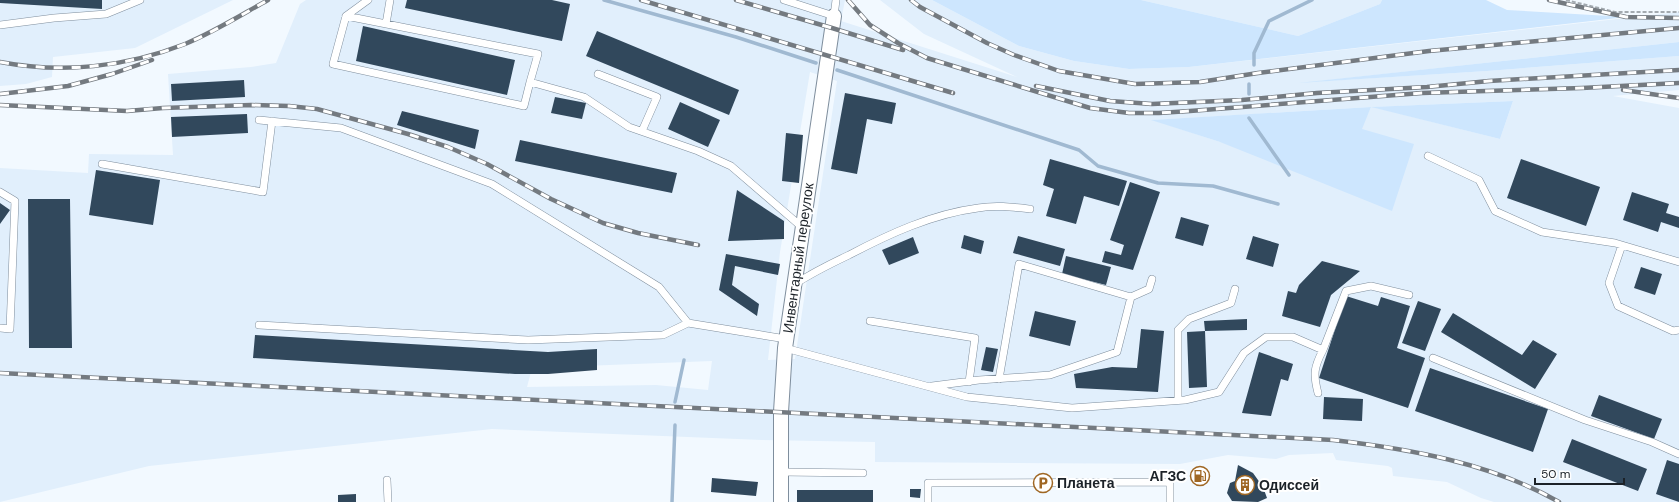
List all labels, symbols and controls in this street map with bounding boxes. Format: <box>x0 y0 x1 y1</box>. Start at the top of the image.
street label: Инвентарный переулок <box>779 181 818 334</box>
scale bar <box>1535 460 1624 486</box>
fuel station icon: АГЗС <box>1189 465 1211 487</box>
text: 50 m <box>1541 466 1570 482</box>
place label: АГЗС <box>1149 467 1186 485</box>
parking icon: Планета <box>1032 472 1054 494</box>
place label: Планета <box>1057 474 1115 492</box>
building icon: Одиссей <box>1234 474 1256 496</box>
place label: Одиссей <box>1259 476 1319 494</box>

